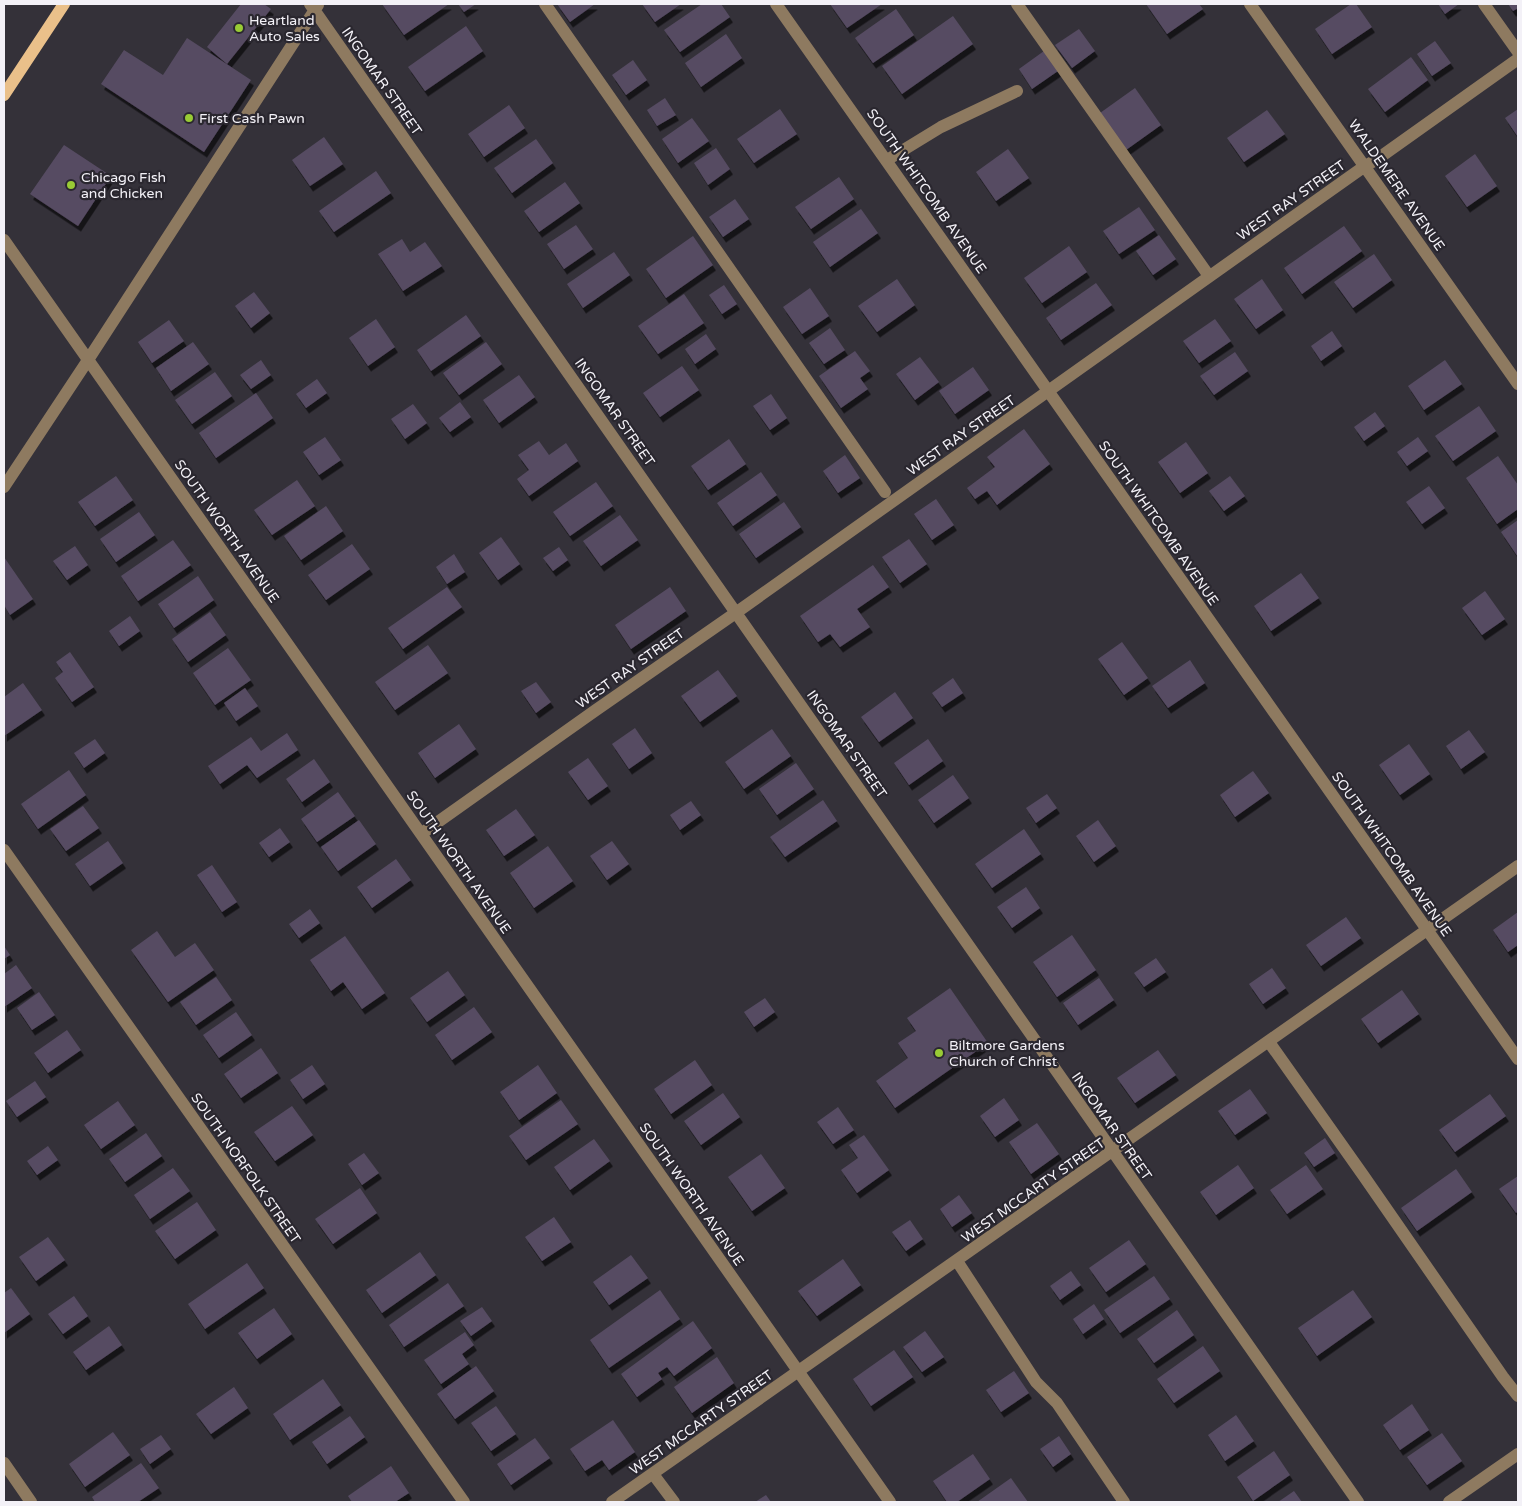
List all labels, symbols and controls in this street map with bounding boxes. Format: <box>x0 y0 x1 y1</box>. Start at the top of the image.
place label: Heartland Auto Sales <box>249 12 320 45</box>
marker: Heartland Auto Sales <box>233 22 245 34</box>
street label: INGOMAR STREET <box>338 24 425 139</box>
street label: SOUTH WHITCOMB AVENUE <box>863 106 990 277</box>
place label: First Cash Pawn <box>199 110 305 127</box>
marker: First Cash Pawn <box>183 112 195 124</box>
street label: WALDEMERE AVENUE <box>1345 116 1448 254</box>
street label: WEST RAY STREET <box>1234 156 1349 244</box>
place label: Chicago Fish and Chicken <box>81 169 166 202</box>
marker: Chicago Fish and Chicken <box>65 179 77 191</box>
street label: INGOMAR STREET <box>571 355 658 470</box>
street label: WEST RAY STREET <box>904 391 1019 479</box>
street label: SOUTH WHITCOMB AVENUE <box>1095 438 1222 609</box>
street label: SOUTH WORTH AVENUE <box>171 456 283 606</box>
street label: WEST RAY STREET <box>573 624 688 712</box>
street label: INGOMAR STREET <box>803 687 890 802</box>
street label: SOUTH WHITCOMB AVENUE <box>1328 769 1455 940</box>
street label: SOUTH WORTH AVENUE <box>403 787 515 937</box>
place label: Biltmore Gardens Church of Christ <box>949 1037 1065 1070</box>
marker: Biltmore Gardens Church of Christ <box>933 1047 945 1059</box>
street label: INGOMAR STREET <box>1068 1069 1155 1184</box>
street label: SOUTH NORFOLK STREET <box>187 1090 304 1247</box>
street label: SOUTH WORTH AVENUE <box>636 1119 748 1269</box>
street label: WEST MCCARTY STREET <box>958 1134 1109 1246</box>
street label: WEST MCCARTY STREET <box>626 1366 777 1478</box>

